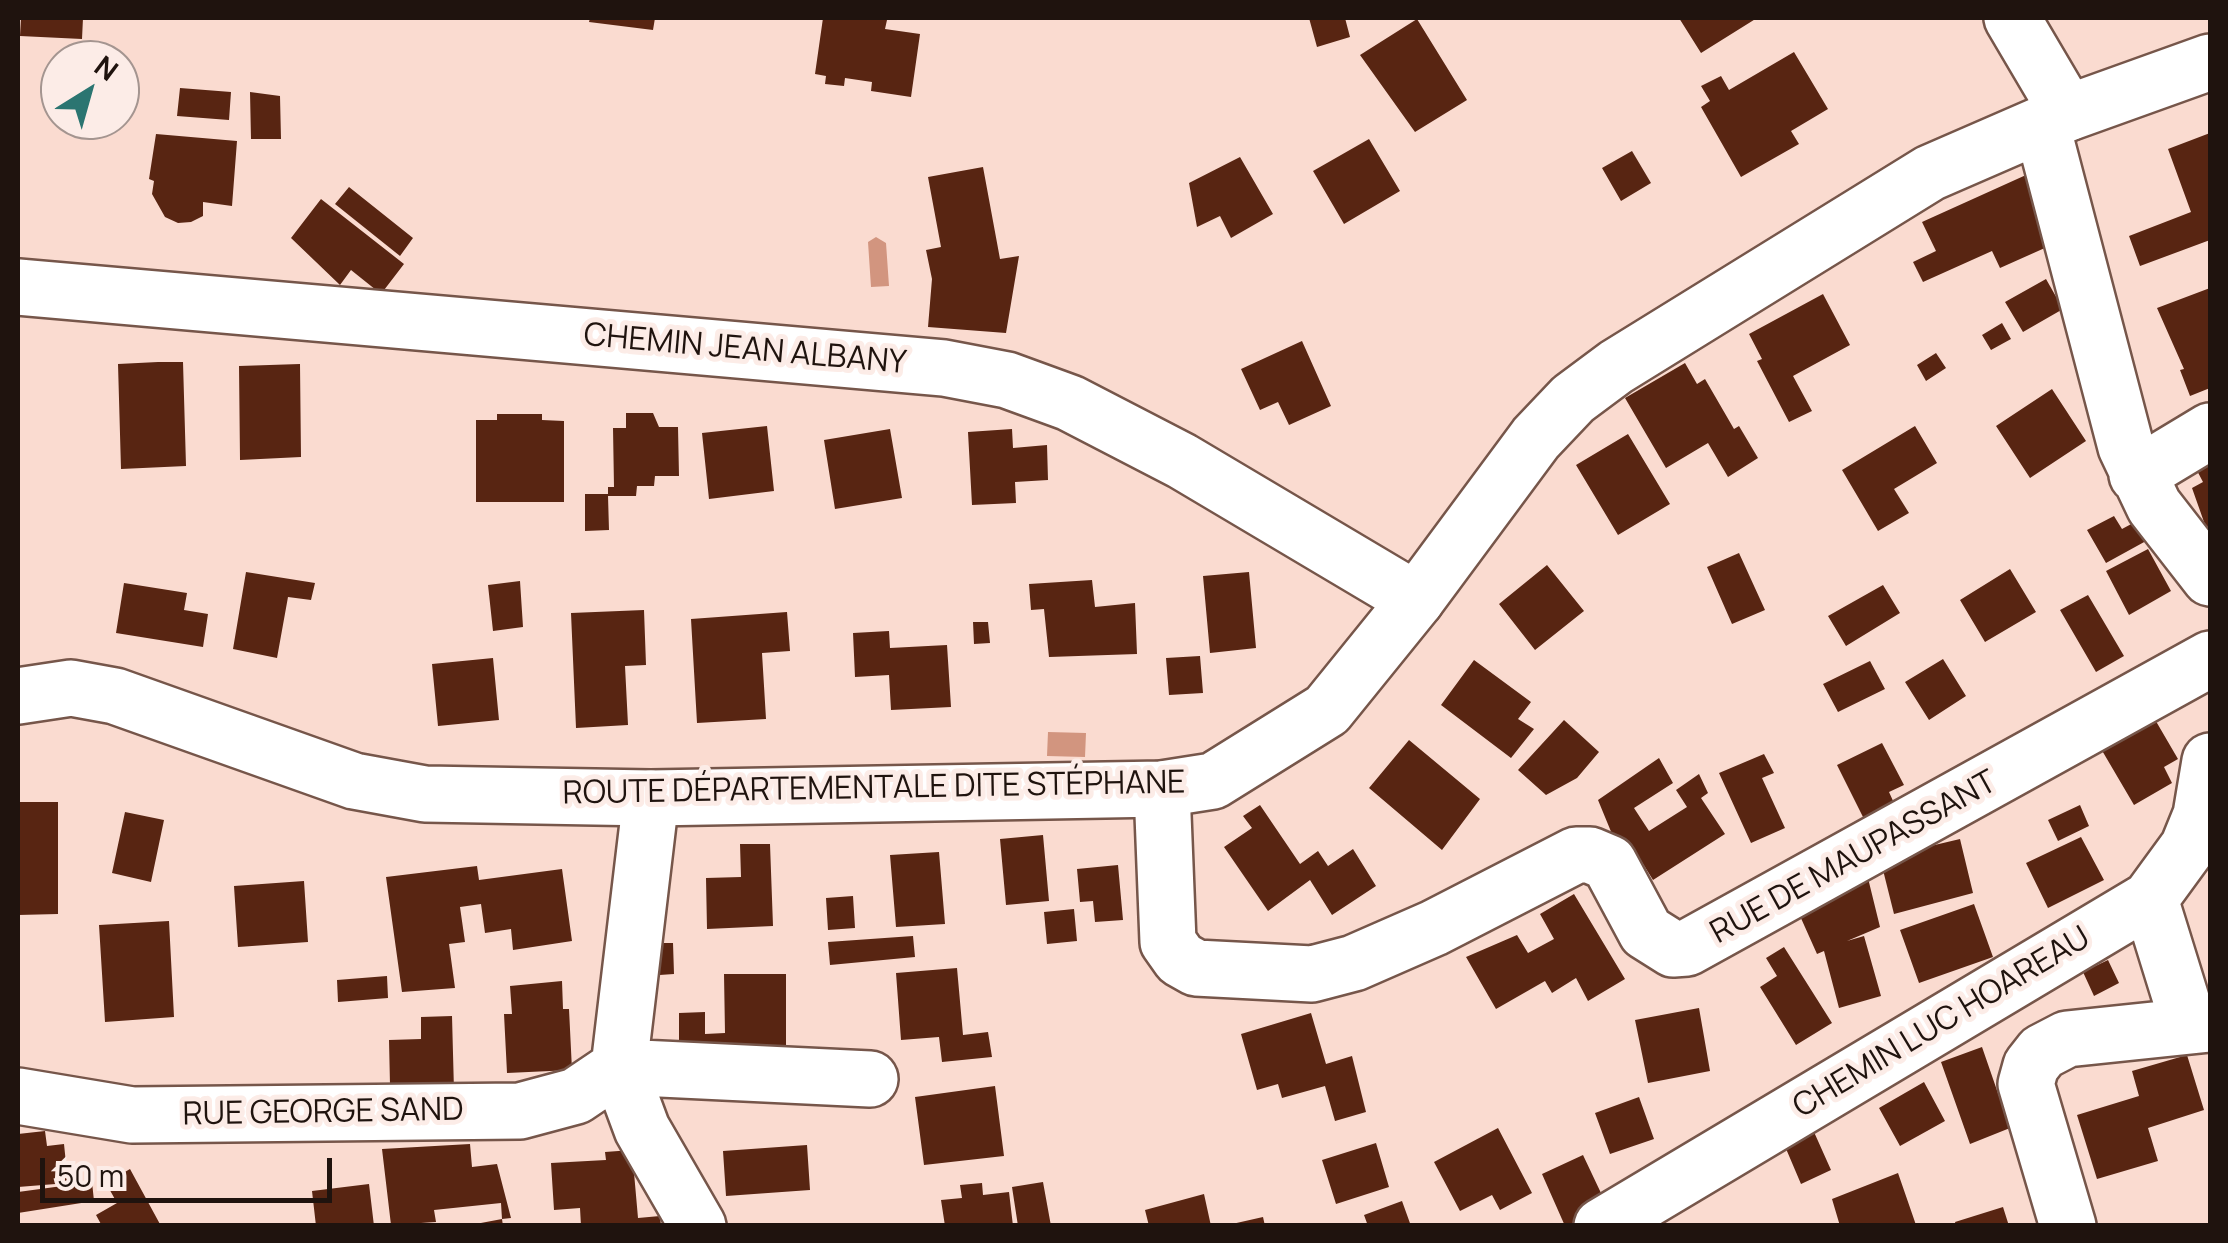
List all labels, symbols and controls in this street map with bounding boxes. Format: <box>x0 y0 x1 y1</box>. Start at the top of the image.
north arrow <box>40 40 140 140</box>
text: N <box>87 46 126 89</box>
street label: CHEMIN JEAN ALBANY <box>582 317 908 383</box>
street label: RUE DE MAUPASSANT <box>1704 763 2004 953</box>
street label: ROUTE DÉPARTEMENTALE DITE STÉPHANE <box>562 764 1186 814</box>
street label: CHEMIN LUC HOAREAU <box>1787 919 2097 1127</box>
street label: RUE GEORGE SAND <box>182 1091 464 1135</box>
scale bar <box>45 1138 338 1200</box>
text: 50 m <box>57 1155 124 1196</box>

